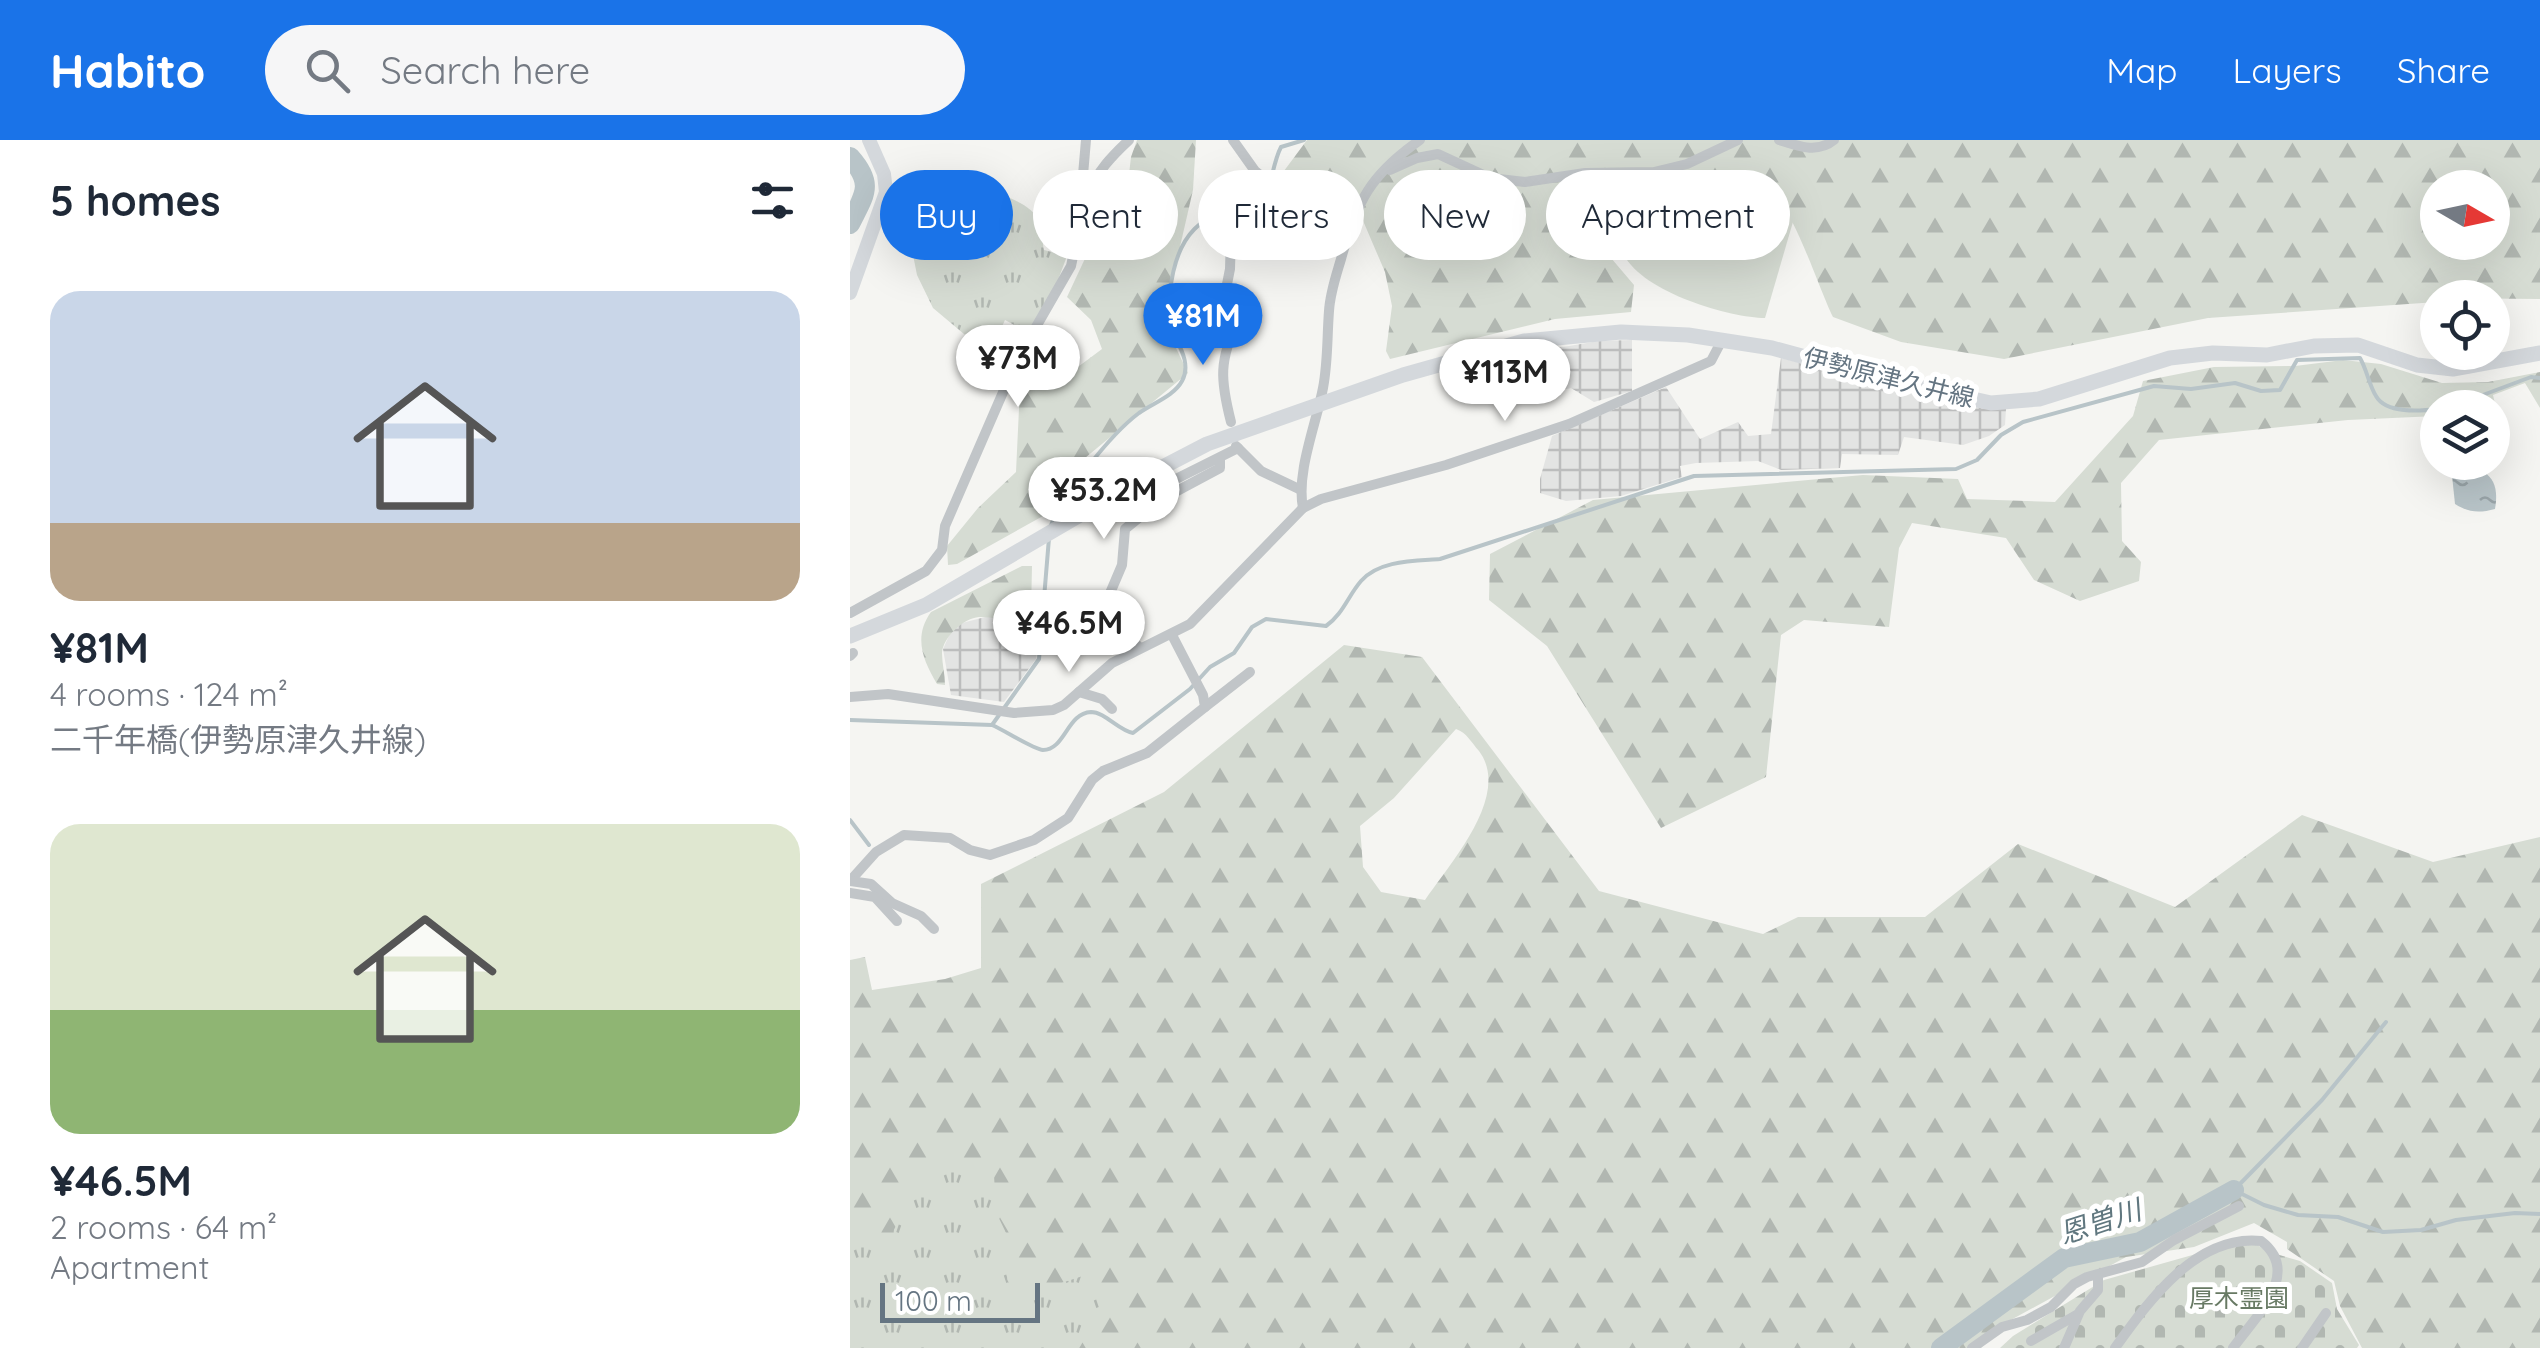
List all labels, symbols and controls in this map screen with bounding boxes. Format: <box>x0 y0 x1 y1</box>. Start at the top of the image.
search box <box>265 25 965 115</box>
text: Habito <box>50 40 205 100</box>
icon: search <box>300 43 355 98</box>
text: Search here <box>380 46 590 94</box>
text: Map <box>2106 48 2178 92</box>
text: Layers <box>2233 48 2342 92</box>
text: Share <box>2397 48 2490 92</box>
chip: Buy <box>880 170 1013 260</box>
chip: Rent <box>1033 170 1178 260</box>
chip: Filters <box>1198 170 1364 260</box>
chip: New <box>1384 170 1526 260</box>
chip: Apartment <box>1546 170 1790 260</box>
north arrow <box>2420 170 2510 260</box>
map controls <box>2420 170 2510 480</box>
icon: filters <box>745 173 800 228</box>
text: 5 homes <box>50 174 221 227</box>
button: locate <box>2420 280 2510 370</box>
pin: ¥81M <box>1144 283 1262 368</box>
text: ¥81M <box>1165 295 1241 335</box>
pin: ¥73M <box>959 325 1077 410</box>
text: ¥73M <box>978 337 1058 377</box>
pin: ¥113M <box>1435 339 1575 424</box>
street label: 伊勢原津久井線 <box>1800 341 1978 413</box>
text: ¥113M <box>1461 351 1549 391</box>
icon: home <box>335 356 515 536</box>
button: layers <box>2420 390 2510 480</box>
pin: ¥53.2M <box>1023 457 1185 542</box>
text: ¥53.2M <box>1050 469 1158 509</box>
pin: ¥46.5M <box>988 590 1150 675</box>
text: ¥46.5M <box>1015 602 1123 642</box>
text: ¥81M <box>50 621 149 674</box>
text: 4 rooms · 124 m² <box>50 674 288 714</box>
text: 二千年橋(伊勢原津久井線) <box>50 719 426 759</box>
icon: home <box>335 889 515 1069</box>
text: ¥46.5M <box>50 1154 192 1207</box>
water label: 恩曽川 <box>2055 1190 2148 1251</box>
text: 2 rooms · 64 m² <box>50 1207 277 1247</box>
text: Apartment <box>50 1247 209 1287</box>
scale bar <box>880 1278 1040 1322</box>
park label: 厚木霊園 <box>2189 1282 2289 1313</box>
text: 100 m <box>895 1283 972 1318</box>

